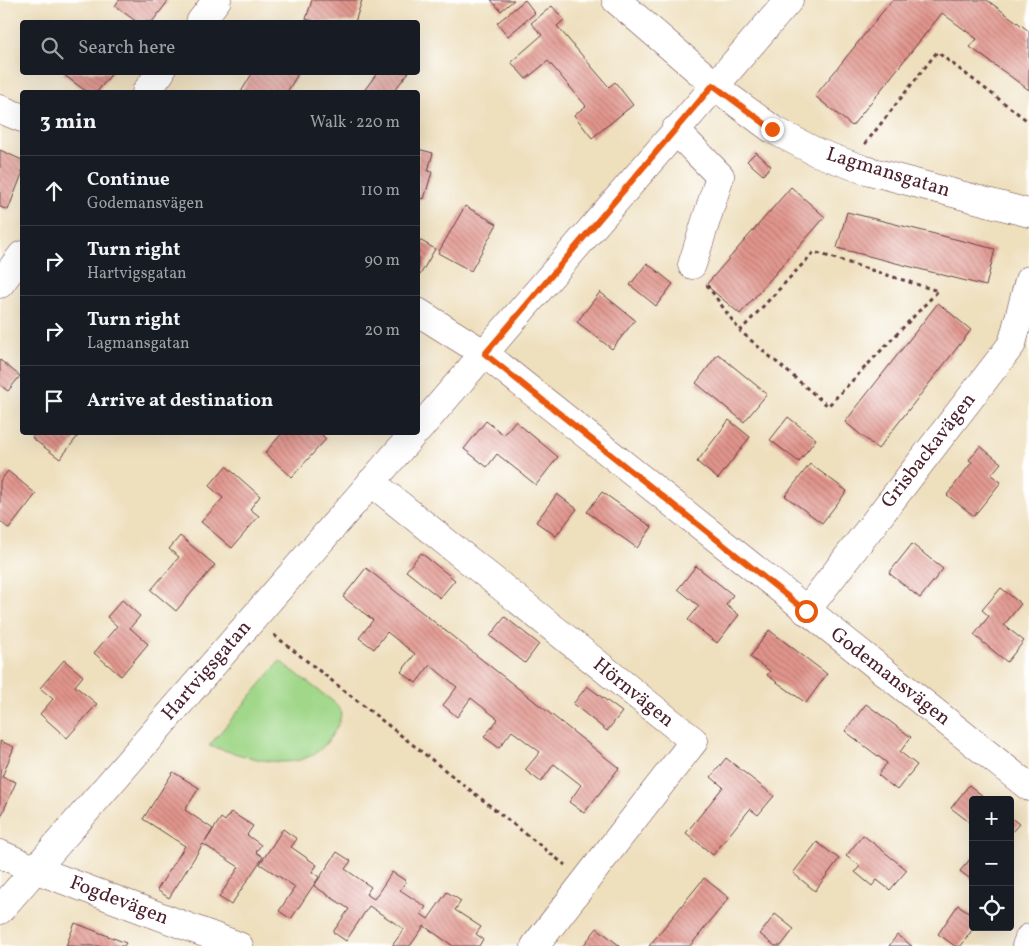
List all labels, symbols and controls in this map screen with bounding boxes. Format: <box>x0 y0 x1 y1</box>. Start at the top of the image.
search box <box>20 20 420 75</box>
icon: search <box>38 34 66 62</box>
text: Search here <box>78 35 175 61</box>
text: 3 min <box>40 108 96 137</box>
text: Walk · 220 m <box>310 112 400 134</box>
route end <box>761 118 784 141</box>
street label: Lagmansgatan <box>823 141 954 205</box>
text: Continue <box>87 167 170 193</box>
icon: ahead <box>40 177 68 205</box>
text: 110 m <box>361 180 400 202</box>
text: Godemansvägen <box>87 193 204 215</box>
text: Turn right <box>87 237 180 263</box>
icon: right <box>40 247 68 275</box>
text: 90 m <box>364 250 400 272</box>
text: Hartvigsgatan <box>87 263 187 285</box>
text: Turn right <box>87 307 180 333</box>
icon: right <box>40 317 68 345</box>
text: 20 m <box>365 320 400 342</box>
text: Lagmansgatan <box>87 333 190 355</box>
icon: arrive <box>40 387 68 415</box>
street label: Grisbackavägen <box>875 387 983 515</box>
text: Arrive at destination <box>87 388 273 414</box>
route start <box>795 600 818 623</box>
street label: Hartvigsgatan <box>156 615 258 727</box>
street label: Godemansvägen <box>824 621 956 733</box>
street label: Hörnvägen <box>586 651 680 735</box>
map controls <box>969 796 1014 931</box>
button: + <box>969 796 1014 841</box>
button: − <box>969 841 1014 886</box>
street label: Fogdevägen <box>66 869 173 933</box>
button: locate <box>969 886 1014 931</box>

